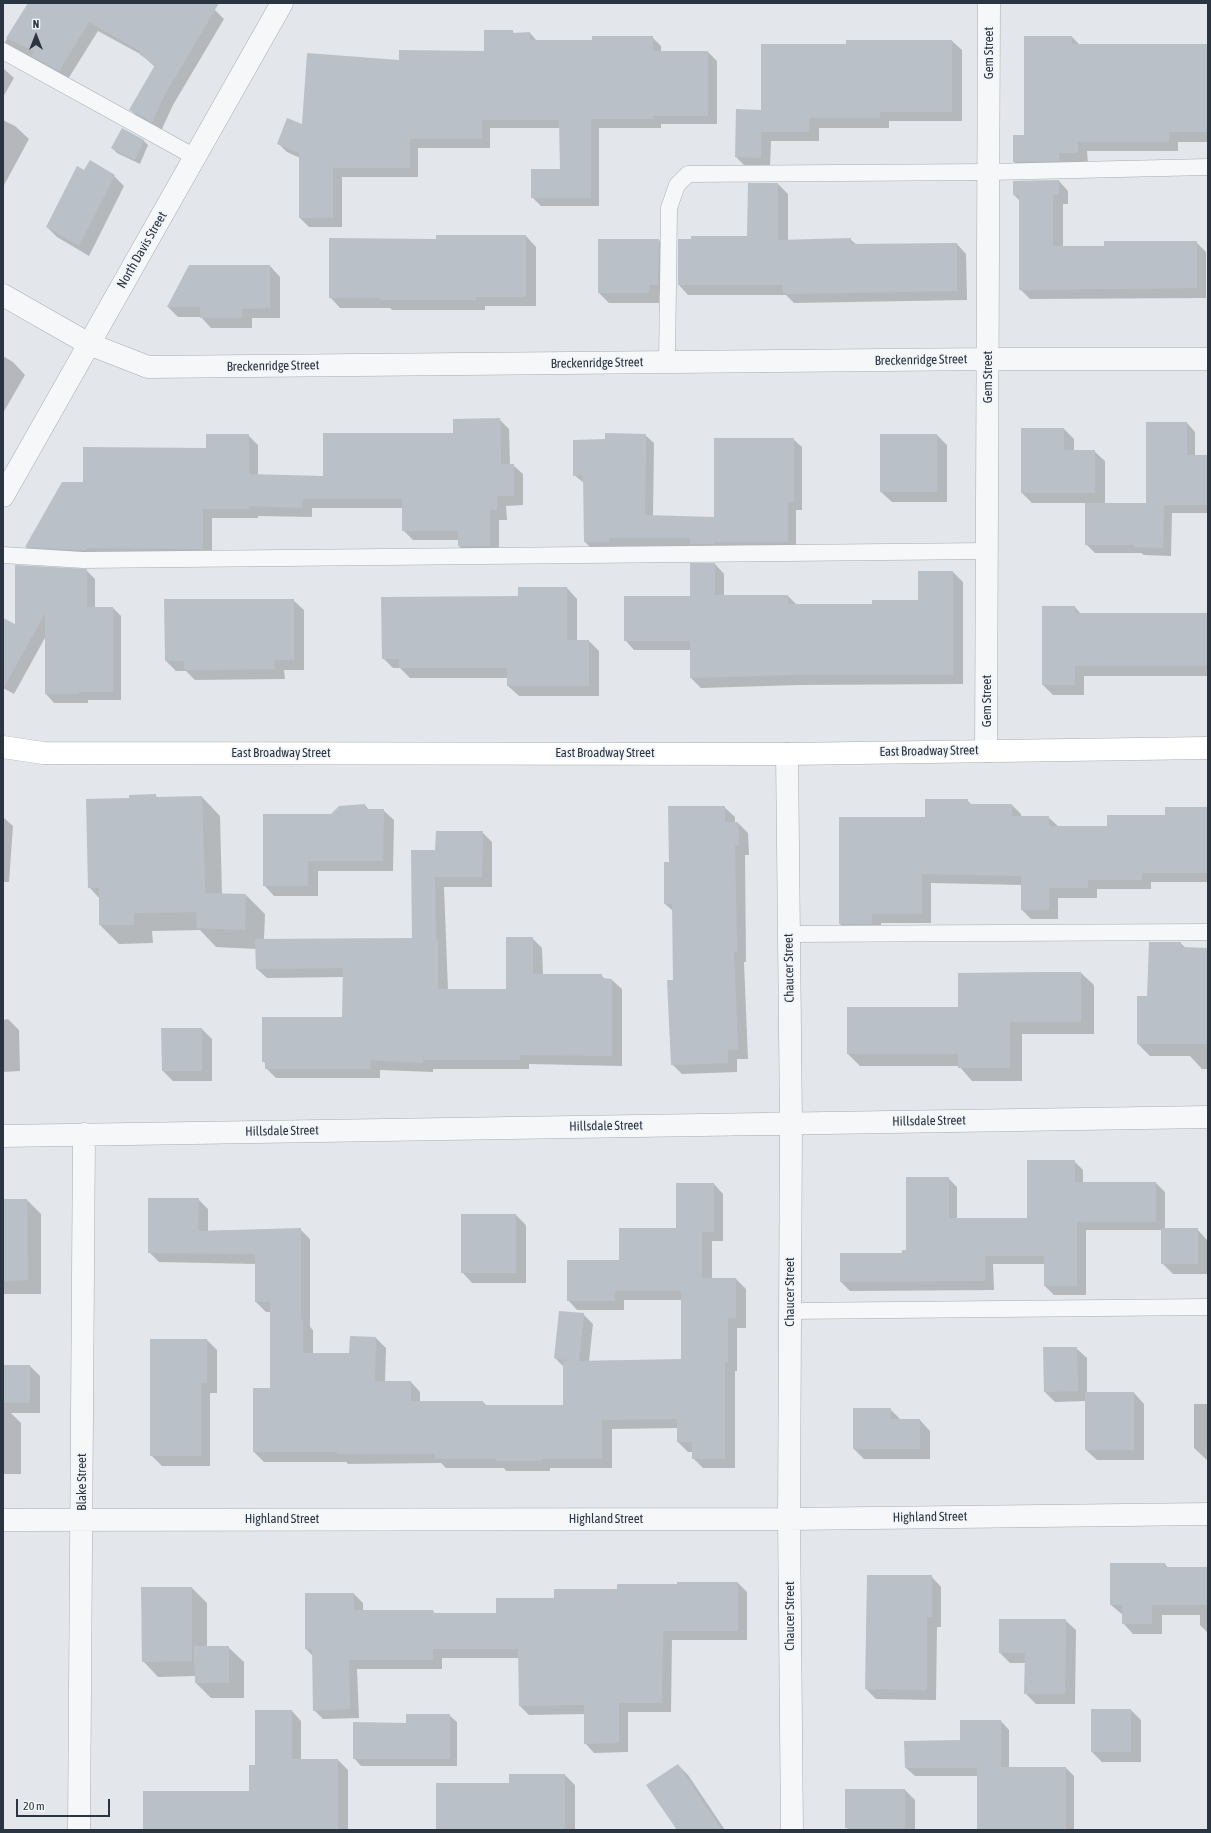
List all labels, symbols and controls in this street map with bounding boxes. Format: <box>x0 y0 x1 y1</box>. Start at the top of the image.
north arrow <box>16 16 56 56</box>
text: N <box>33 18 39 30</box>
street label: Gem Street <box>981 27 997 79</box>
street label: North Davis Street <box>114 209 170 291</box>
street label: Breckenridge Street <box>874 351 968 369</box>
street label: Gem Street <box>980 351 996 403</box>
street label: Breckenridge Street <box>550 354 644 372</box>
street label: Breckenridge Street <box>226 357 320 375</box>
street label: Gem Street <box>979 675 995 727</box>
street label: East Broadway Street <box>879 742 979 760</box>
street label: East Broadway Street <box>231 745 331 761</box>
street label: East Broadway Street <box>555 745 655 761</box>
street label: Chaucer Street <box>781 933 797 1003</box>
street label: Hillsdale Street <box>892 1113 966 1129</box>
street label: Hillsdale Street <box>569 1118 643 1134</box>
street label: Hillsdale Street <box>245 1123 319 1139</box>
street label: Chaucer Street <box>782 1257 798 1327</box>
street label: Blake Street <box>74 1453 90 1511</box>
street label: Highland Street <box>893 1509 967 1525</box>
street label: Highland Street <box>245 1511 319 1527</box>
street label: Highland Street <box>569 1511 643 1527</box>
street label: Chaucer Street <box>782 1581 798 1651</box>
scale bar <box>18 1791 112 1817</box>
text: 20 m <box>23 1799 45 1813</box>

